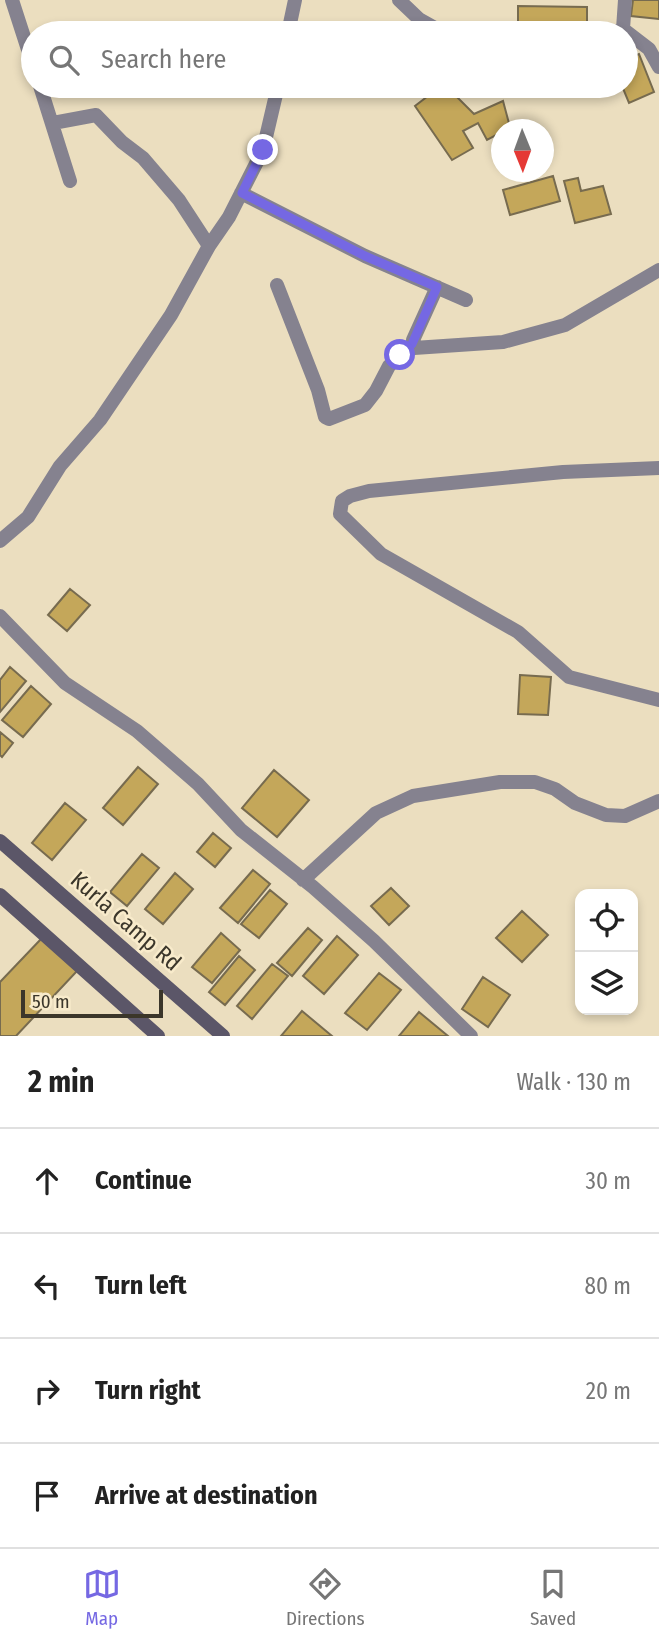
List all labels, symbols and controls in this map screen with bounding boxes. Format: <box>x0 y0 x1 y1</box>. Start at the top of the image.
search box <box>21 21 638 98</box>
icon: search <box>45 41 83 79</box>
text: Search here <box>101 44 226 75</box>
north arrow <box>491 119 554 182</box>
route end <box>247 134 278 165</box>
route start <box>384 339 415 370</box>
street label: Kurla Camp Rd <box>65 865 187 977</box>
map controls <box>575 889 638 1015</box>
button: locate <box>575 889 638 952</box>
button: layers <box>575 952 638 1015</box>
scale bar <box>21 987 163 1019</box>
text: 50 m <box>32 990 70 1013</box>
text: 2 min <box>28 1064 95 1100</box>
text: Walk · 130 m <box>517 1068 631 1096</box>
icon: ahead <box>28 1162 66 1200</box>
text: Continue <box>95 1165 192 1196</box>
text: 30 m <box>586 1167 631 1195</box>
icon: left <box>28 1267 66 1305</box>
text: Turn left <box>95 1270 187 1301</box>
text: 80 m <box>584 1272 631 1300</box>
icon: right <box>28 1372 66 1410</box>
text: Turn right <box>95 1375 201 1406</box>
text: 20 m <box>586 1377 631 1405</box>
icon: arrive <box>28 1477 66 1515</box>
text: Arrive at destination <box>95 1480 318 1511</box>
tab: Map <box>83 1565 121 1630</box>
tab: Directions <box>286 1565 365 1630</box>
tab: Saved <box>530 1565 576 1630</box>

